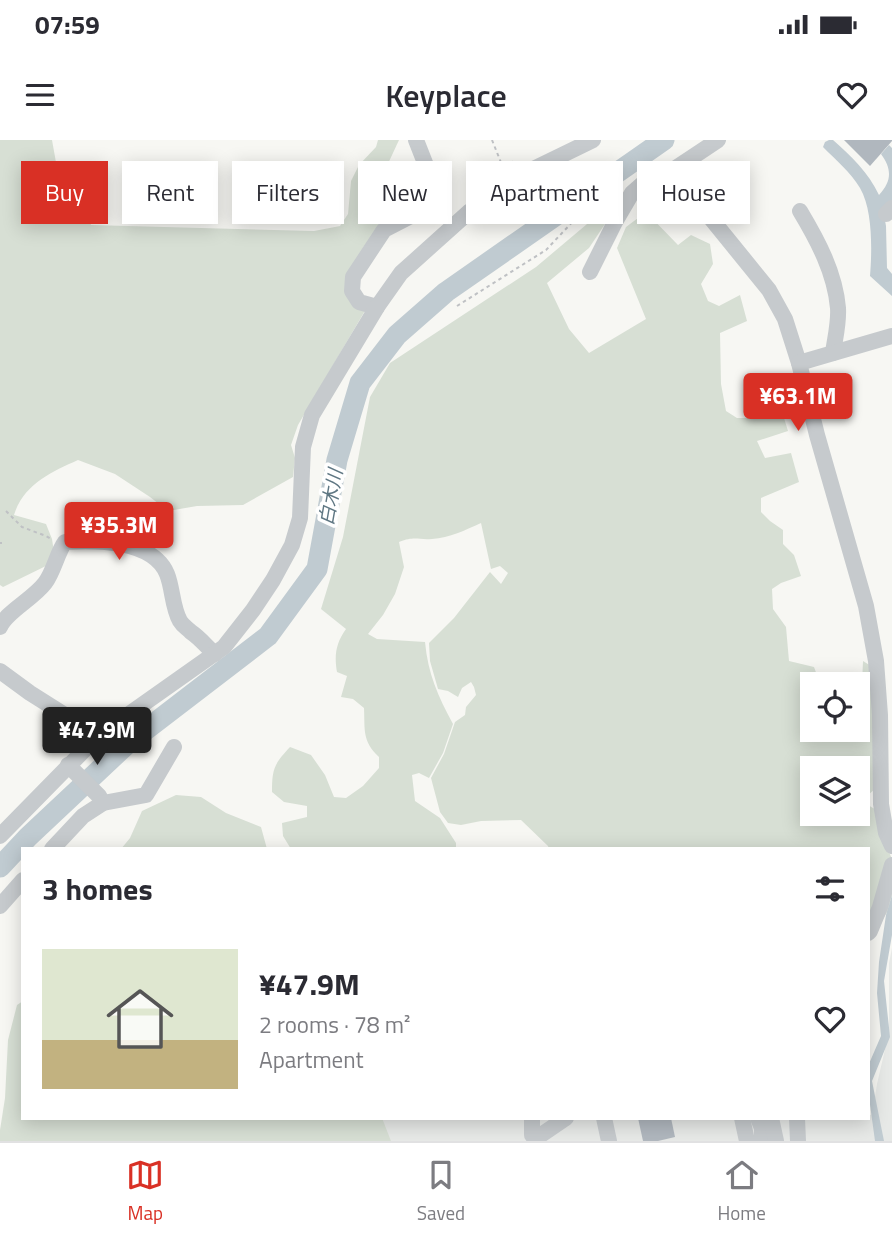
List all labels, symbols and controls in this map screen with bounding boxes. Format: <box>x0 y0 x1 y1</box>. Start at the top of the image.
text: 07:59 <box>35 5 100 44</box>
text: Keyplace <box>385 71 507 119</box>
icon: menu <box>21 76 59 114</box>
icon: heart <box>833 76 871 114</box>
chip: Buy <box>21 161 108 224</box>
chip: Rent <box>122 161 218 224</box>
chip: Filters <box>232 161 344 224</box>
chip: New <box>358 161 452 224</box>
chip: Apartment <box>466 161 623 224</box>
chip: House <box>637 161 750 224</box>
pin: ¥63.1M <box>741 373 855 433</box>
text: ¥63.1M <box>759 378 837 413</box>
water label: 白木川 <box>311 464 350 528</box>
pin: ¥35.3M <box>62 502 176 562</box>
text: ¥35.3M <box>80 507 158 542</box>
map controls <box>800 672 870 826</box>
button: locate <box>800 672 870 742</box>
pin: ¥47.9M <box>40 708 154 767</box>
text: ¥47.9M <box>58 712 136 747</box>
button: layers <box>800 756 870 826</box>
text: 3 homes <box>42 866 153 912</box>
icon: filters <box>811 870 849 908</box>
text: ¥47.9M <box>259 961 360 1007</box>
icon: home <box>98 977 182 1061</box>
icon: heart <box>811 1000 849 1038</box>
text: 2 rooms · 78 m² <box>259 1007 410 1042</box>
text: Apartment <box>259 1042 364 1077</box>
tab: Map <box>126 1156 164 1227</box>
tab: Saved <box>417 1156 465 1227</box>
tab: Home <box>718 1156 766 1227</box>

